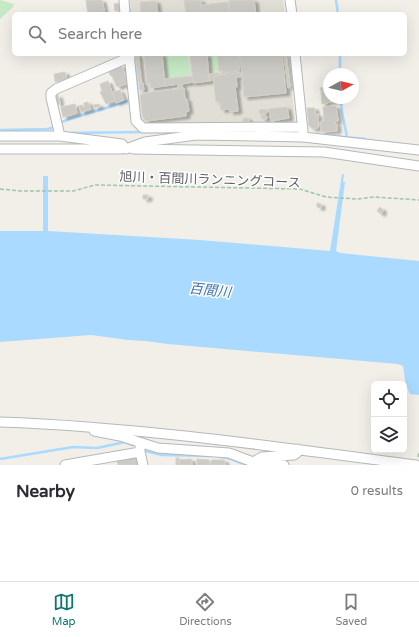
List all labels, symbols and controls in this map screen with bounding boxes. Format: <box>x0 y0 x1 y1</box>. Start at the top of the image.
search box <box>12 12 407 56</box>
icon: search <box>26 23 48 45</box>
text: Search here <box>58 25 142 43</box>
north arrow <box>323 68 359 104</box>
street label: 旭川・百間川ランニングコース <box>119 169 301 191</box>
water label: 百間川 <box>188 280 234 301</box>
map controls <box>371 381 407 453</box>
button: locate <box>371 381 407 417</box>
button: layers <box>371 417 407 453</box>
text: Nearby <box>16 481 75 502</box>
text: 0 results <box>351 483 403 499</box>
tab: Map <box>52 591 76 628</box>
tab: Directions <box>179 591 232 628</box>
tab: Saved <box>335 591 367 628</box>

